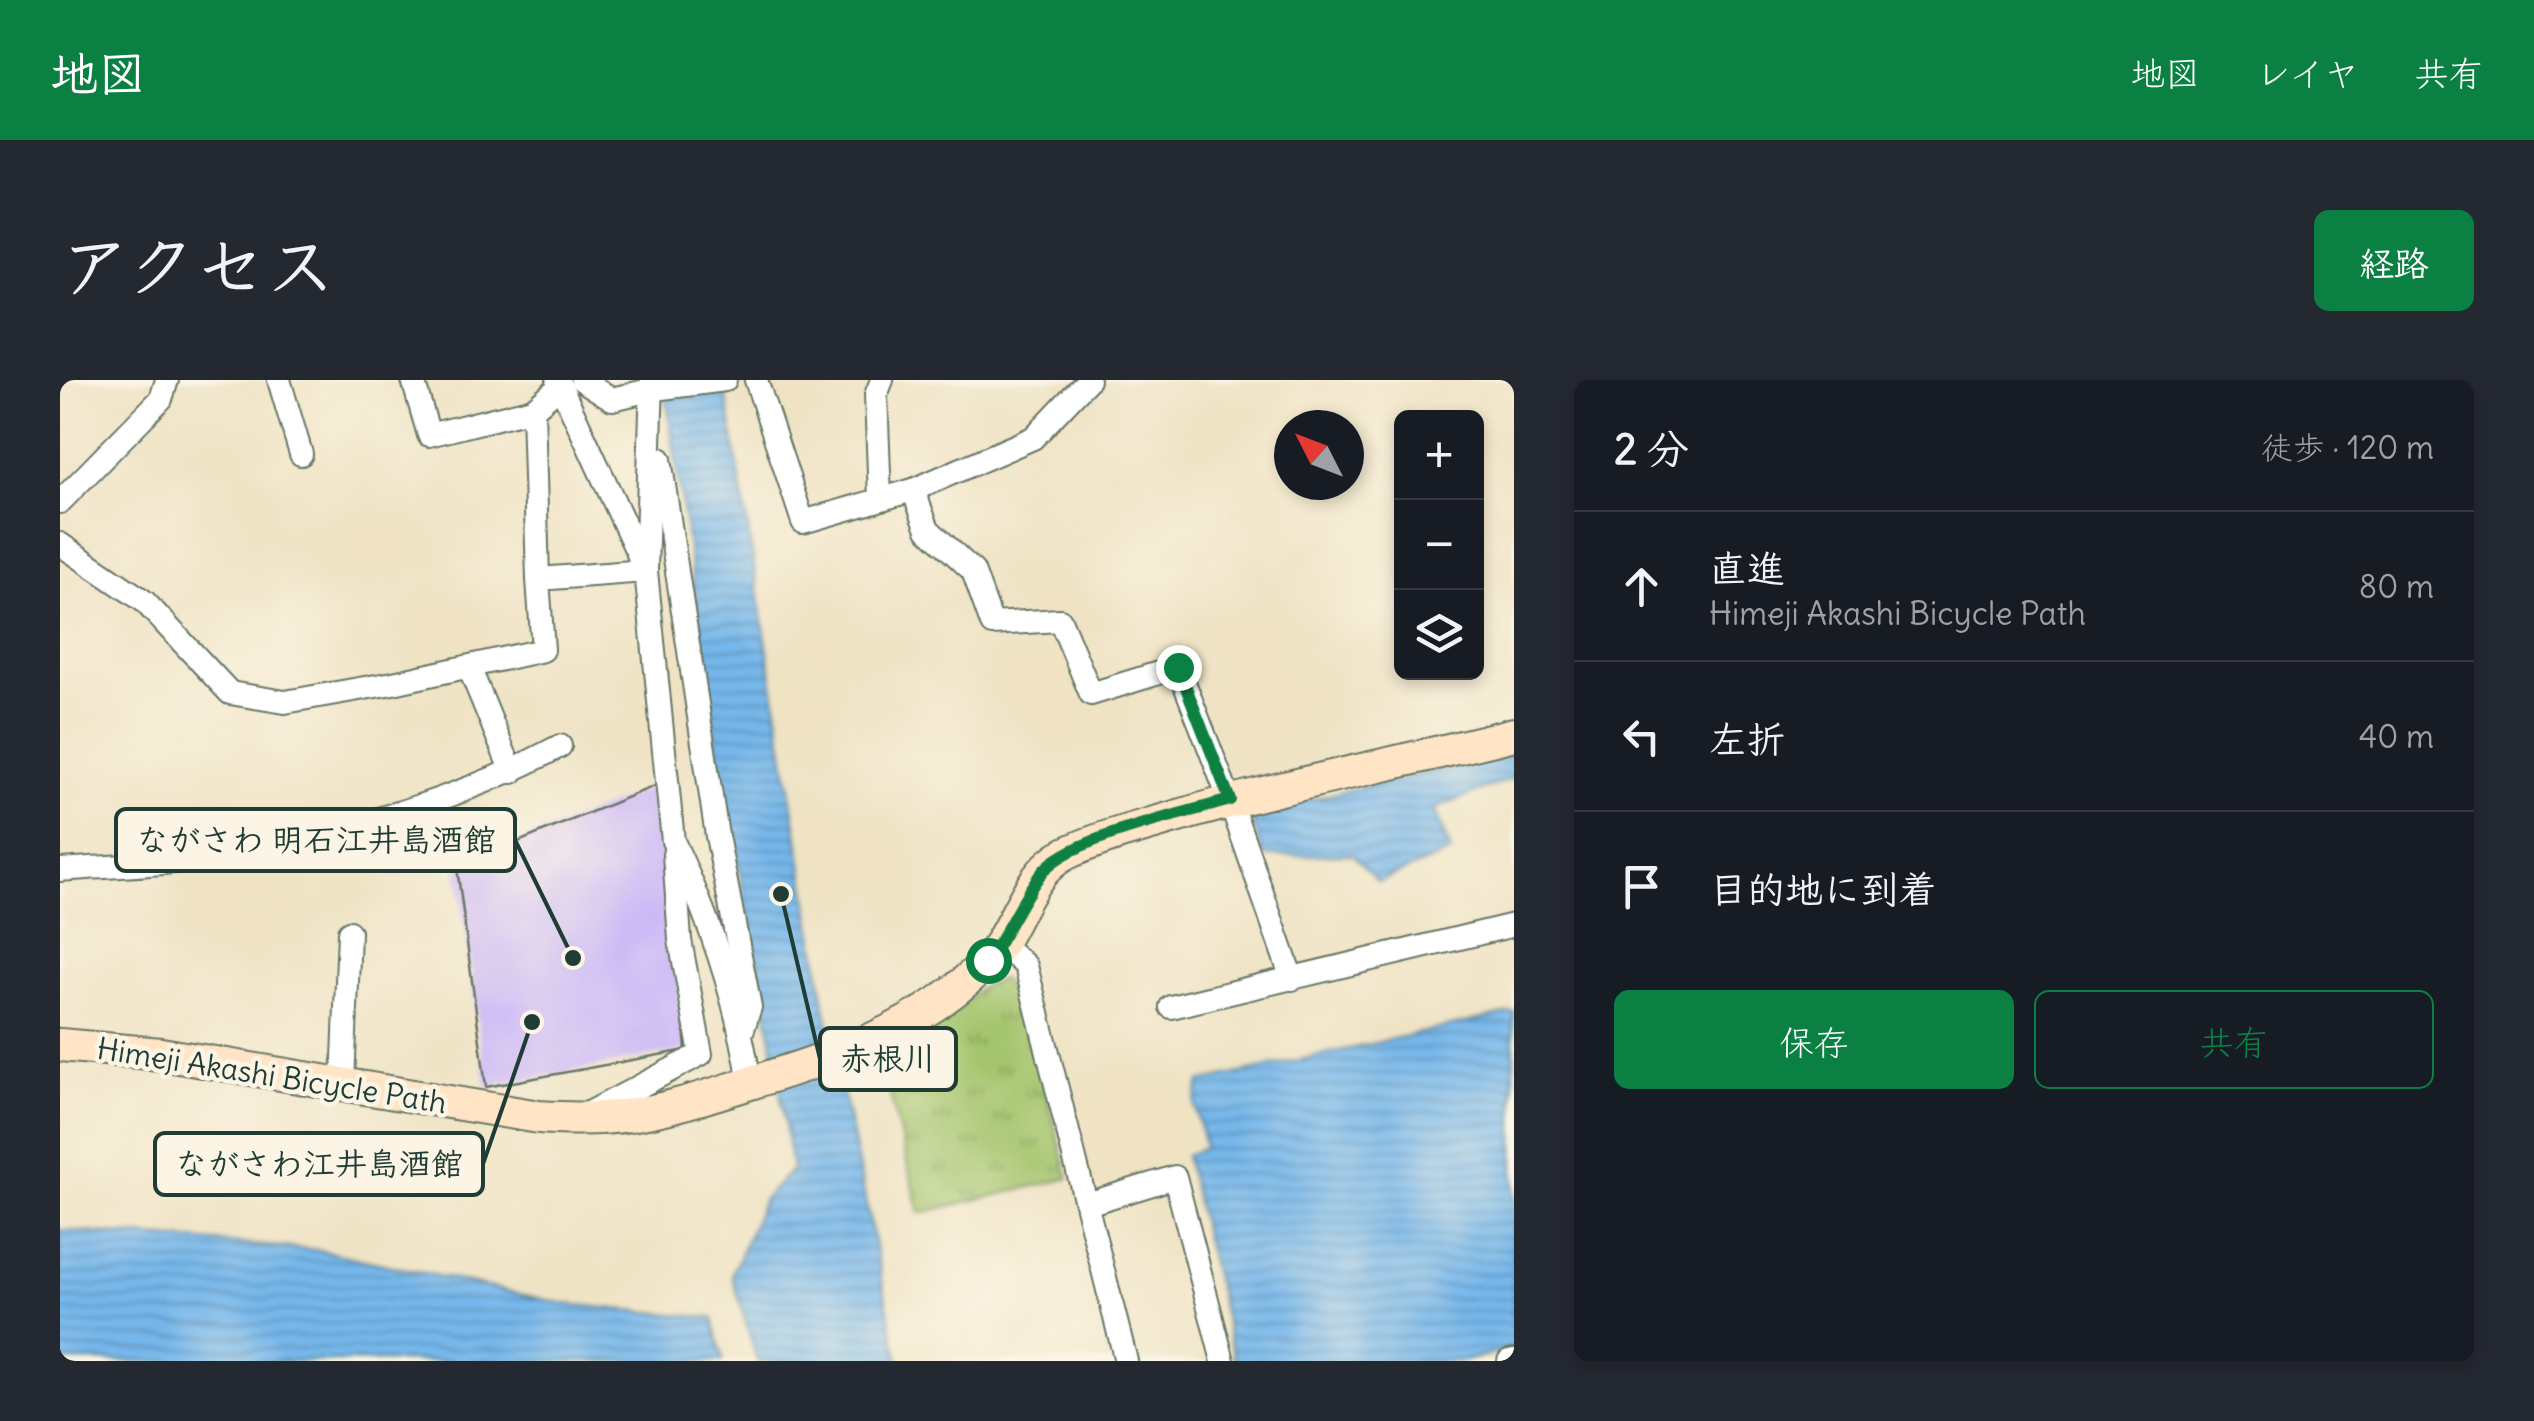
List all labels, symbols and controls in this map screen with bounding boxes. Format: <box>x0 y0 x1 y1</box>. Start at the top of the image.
text: 地図 <box>50 44 146 104</box>
text: 地図 <box>2130 51 2200 95</box>
text: レイヤ <box>2255 51 2359 95</box>
text: 共有 <box>2414 51 2484 95</box>
button: 経路 <box>2314 210 2474 311</box>
text: アクセス <box>60 222 336 310</box>
north arrow <box>1274 410 1364 500</box>
map controls <box>1394 410 1484 680</box>
button: + <box>1394 410 1484 500</box>
text: 2 分 <box>1614 423 1689 475</box>
text: 徒歩 · 120 m <box>2261 427 2434 468</box>
button: − <box>1394 500 1484 590</box>
text: 直進 <box>1709 545 1785 592</box>
icon: ahead <box>1614 559 1669 614</box>
text: 80 m <box>2359 566 2434 607</box>
button: layers <box>1394 590 1484 680</box>
text: Himeji Akashi Bicycle Path <box>1709 593 2086 634</box>
route end <box>1156 645 1202 691</box>
icon: left <box>1614 709 1669 764</box>
text: 左折 <box>1709 716 1785 763</box>
text: 40 m <box>2359 716 2434 757</box>
callout: ながさわ 明石江井島酒館 <box>116 809 515 871</box>
text: ながさわ 明石江井島酒館 <box>136 819 496 860</box>
icon: arrive <box>1614 859 1669 914</box>
text: 目的地に到着 <box>1709 866 1937 913</box>
route start <box>966 938 1012 984</box>
button: 保存 <box>1614 990 2014 1089</box>
button: 共有 <box>2034 990 2434 1089</box>
callout: 赤根川 <box>820 1028 956 1090</box>
street label: Himeji Akashi Bicycle Path <box>94 1029 450 1121</box>
text: 赤根川 <box>840 1038 936 1079</box>
callout: ながさわ江井島酒館 <box>155 1133 483 1195</box>
text: ながさわ江井島酒館 <box>175 1143 463 1184</box>

